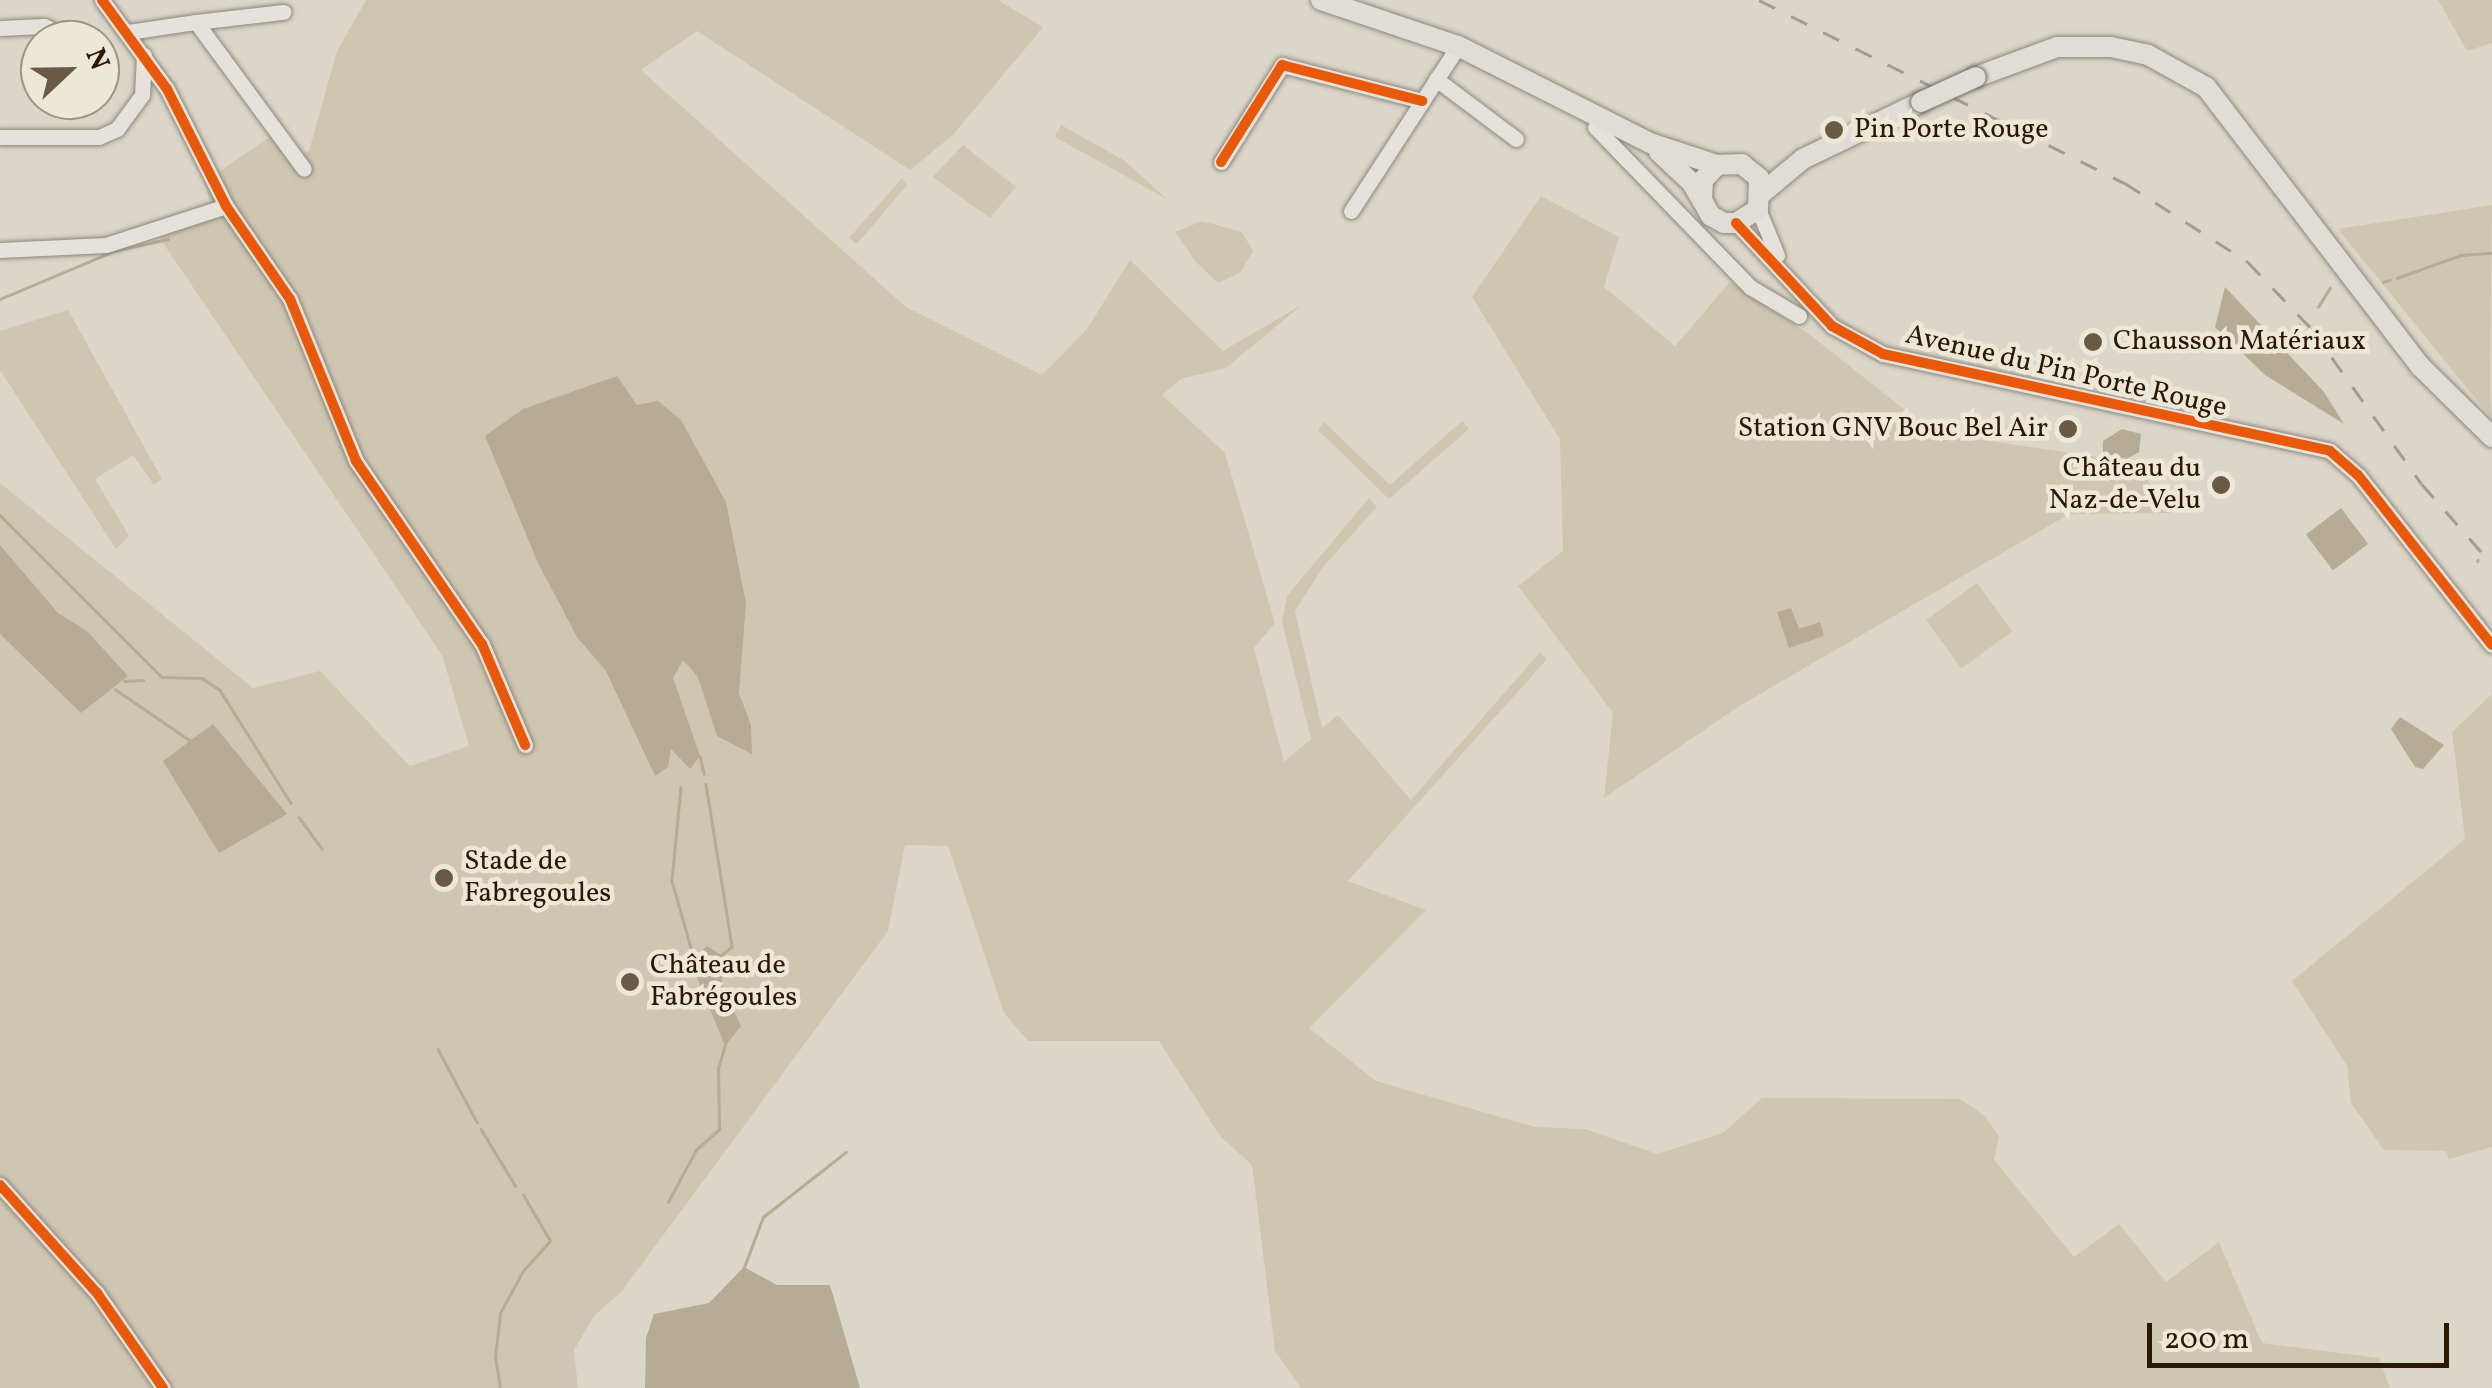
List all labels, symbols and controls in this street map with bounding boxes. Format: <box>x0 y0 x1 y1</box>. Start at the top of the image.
north arrow <box>20 20 120 120</box>
text: N <box>75 43 118 76</box>
place label: Pin Porte Rouge <box>1854 113 2049 147</box>
marker: Pin Porte Rouge <box>1823 119 1845 141</box>
street label: Avenue du Pin Porte Rouge <box>1902 319 2230 425</box>
place label: Chausson Matériaux <box>2113 325 2366 359</box>
marker: Chausson Matériaux <box>2082 331 2104 353</box>
place label: Station GNV Bouc Bel Air <box>1737 412 2048 446</box>
marker: Station GNV Bouc Bel Air <box>2057 418 2079 440</box>
place label: Château du Naz-de-Velu <box>2049 452 2201 518</box>
marker: Château du Naz-de-Velu <box>2210 474 2232 496</box>
place label: Stade de Fabregoules <box>464 845 611 911</box>
marker: Stade de Fabregoules <box>433 867 455 889</box>
place label: Château de Fabrégoules <box>650 949 797 1015</box>
marker: Château de Fabrégoules <box>619 971 641 993</box>
scale bar <box>2152 1303 2454 1365</box>
text: 200 m <box>2164 1319 2249 1361</box>

